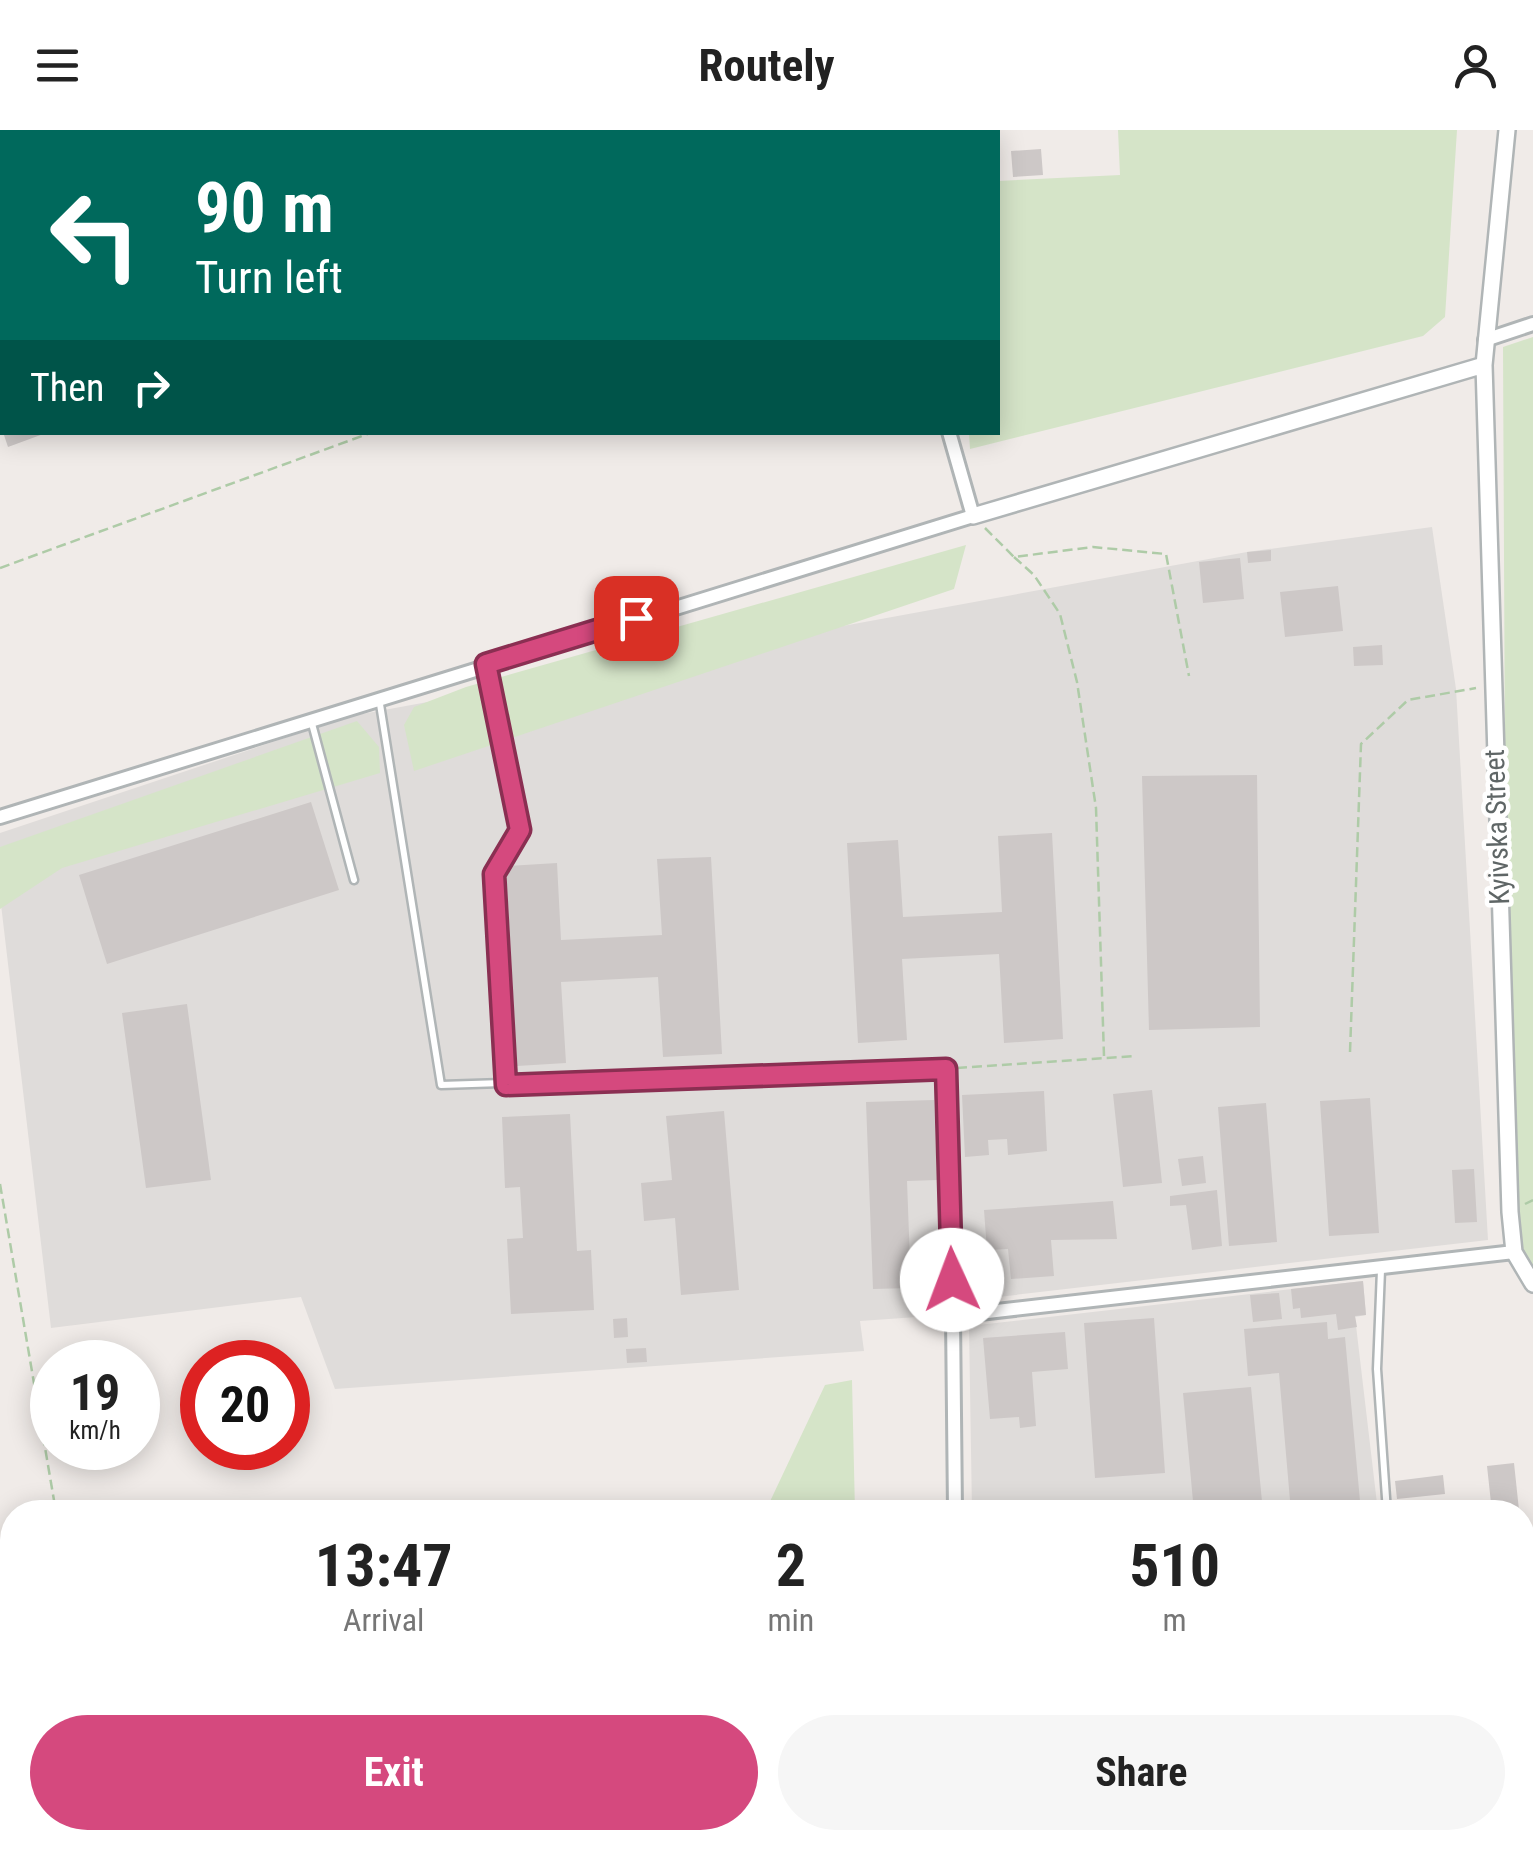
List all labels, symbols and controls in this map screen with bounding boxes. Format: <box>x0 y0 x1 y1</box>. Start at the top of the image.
icon: menu <box>30 38 85 93</box>
icon: person <box>1448 38 1503 93</box>
text: Routely <box>698 39 835 92</box>
text: 90 m <box>195 167 334 249</box>
icon: left <box>30 170 160 300</box>
text: Turn left <box>195 251 343 304</box>
icon: right <box>124 360 179 415</box>
text: Then <box>30 366 104 410</box>
pin <box>594 576 679 661</box>
icon: arrive <box>609 591 664 646</box>
street label: Kyivska Street <box>1478 749 1516 905</box>
position arrow <box>900 1228 1004 1332</box>
speed limit sign: 20 <box>180 1340 310 1470</box>
text: 19 <box>70 1364 120 1422</box>
text: km/h <box>69 1416 121 1445</box>
text: 13:47 <box>315 1530 453 1601</box>
text: 2 <box>776 1530 806 1601</box>
text: 510 <box>1129 1530 1220 1601</box>
text: Arrival <box>343 1601 424 1639</box>
text: min <box>767 1601 814 1639</box>
text: m <box>1163 1601 1187 1639</box>
button: Exit <box>30 1715 758 1830</box>
button: Share <box>778 1715 1505 1830</box>

